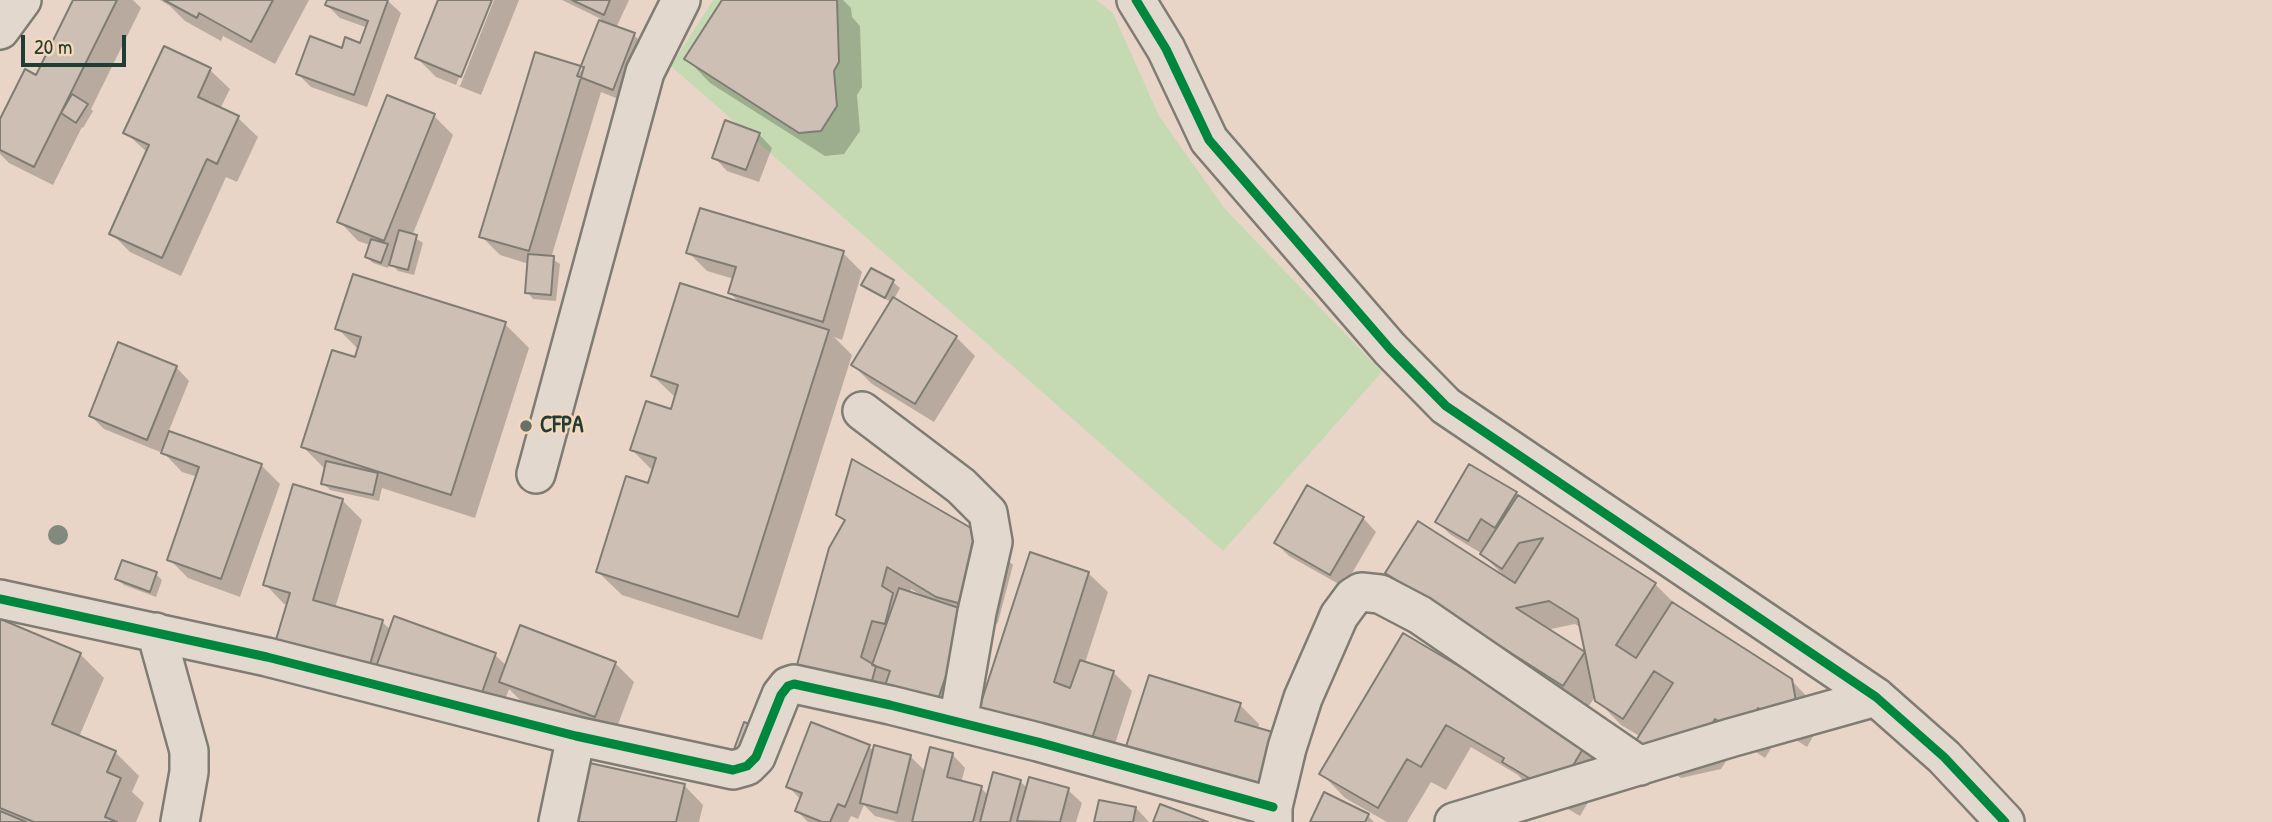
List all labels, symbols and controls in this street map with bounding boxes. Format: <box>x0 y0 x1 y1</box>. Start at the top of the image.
scale bar <box>24 21 130 65</box>
text: 20 m <box>34 32 72 61</box>
place label: CFPA <box>540 412 584 440</box>
marker: CFPA <box>518 418 534 434</box>

